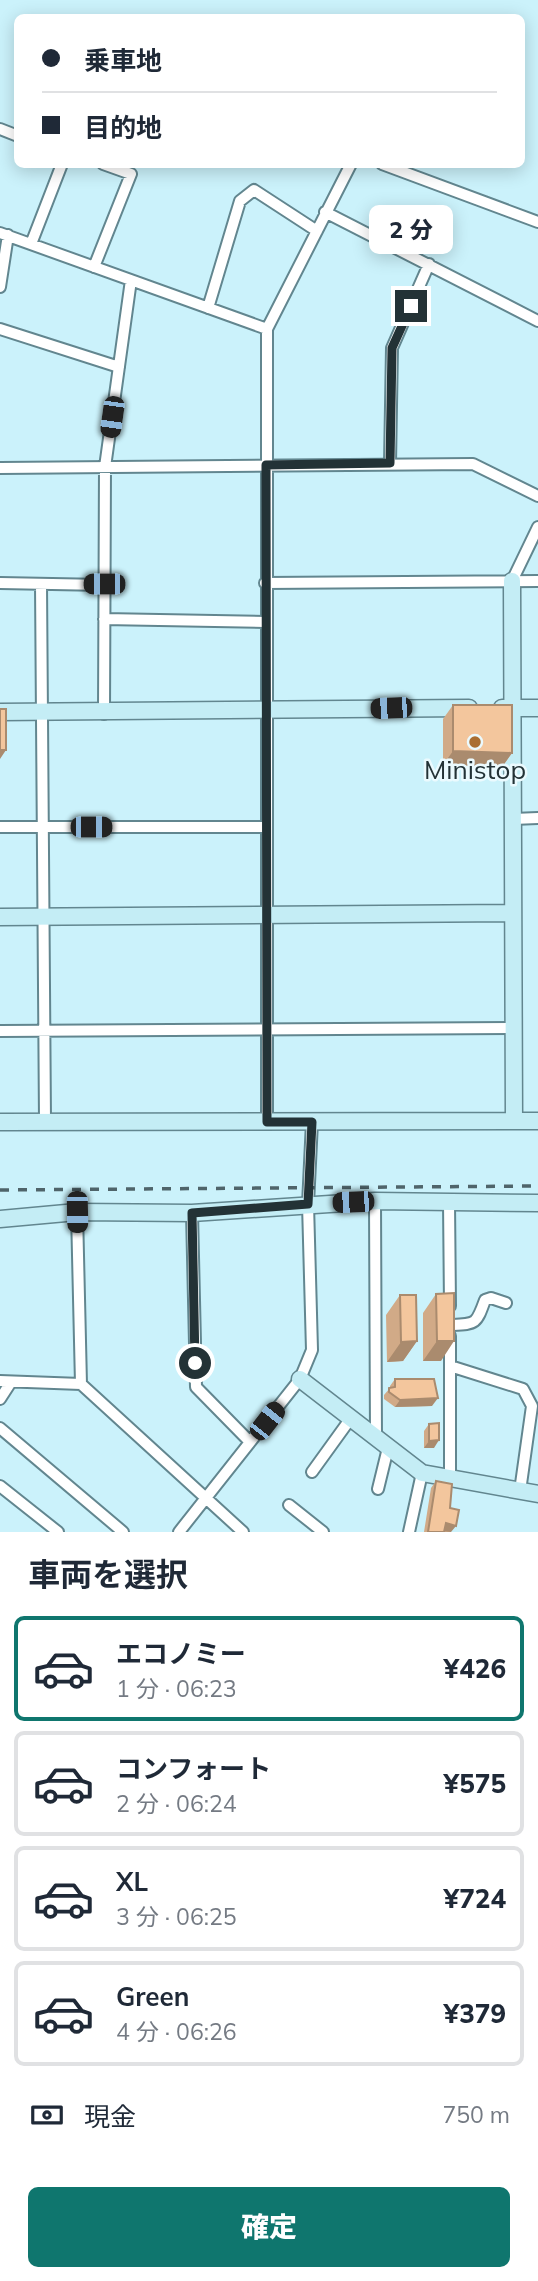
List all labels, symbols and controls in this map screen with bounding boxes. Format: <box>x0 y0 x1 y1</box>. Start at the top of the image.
text: 乗車地 <box>84 44 162 77</box>
text: 目的地 <box>84 111 162 144</box>
callout: 2 分 <box>369 204 453 254</box>
text: 2 分 <box>389 215 433 244</box>
route end <box>395 290 427 322</box>
car <box>99 395 126 439</box>
car <box>84 574 126 595</box>
car <box>370 697 413 719</box>
marker: Ministop <box>467 734 483 750</box>
place label: Ministop <box>424 753 526 786</box>
car <box>71 817 113 838</box>
car <box>67 1191 88 1233</box>
car <box>332 1191 375 1213</box>
route start <box>179 1347 211 1379</box>
car <box>246 1398 289 1444</box>
text: 車両を選択 <box>28 1554 188 1594</box>
icon: car <box>32 1637 95 1700</box>
text: エコノミー <box>116 1637 246 1670</box>
text: ¥426 <box>444 1652 506 1685</box>
text: 1 分 · 06:23 <box>116 1674 237 1703</box>
icon: car <box>32 1752 95 1815</box>
text: コンフォート <box>116 1752 271 1785</box>
text: ¥575 <box>444 1767 506 1800</box>
text: 2 分 · 06:24 <box>116 1789 237 1818</box>
text: XL <box>116 1865 148 1898</box>
icon: car <box>32 1867 95 1930</box>
text: ¥724 <box>444 1882 506 1915</box>
text: 3 分 · 06:25 <box>116 1902 237 1931</box>
text: Green <box>116 1980 189 2013</box>
icon: car <box>32 1982 95 2045</box>
text: ¥379 <box>444 1997 506 2030</box>
text: 4 分 · 06:26 <box>116 2017 237 2046</box>
icon: cash <box>28 2096 66 2134</box>
text: 現金 <box>84 2100 136 2133</box>
text: 750 m <box>442 2100 510 2129</box>
button: 確定 <box>28 2187 510 2267</box>

